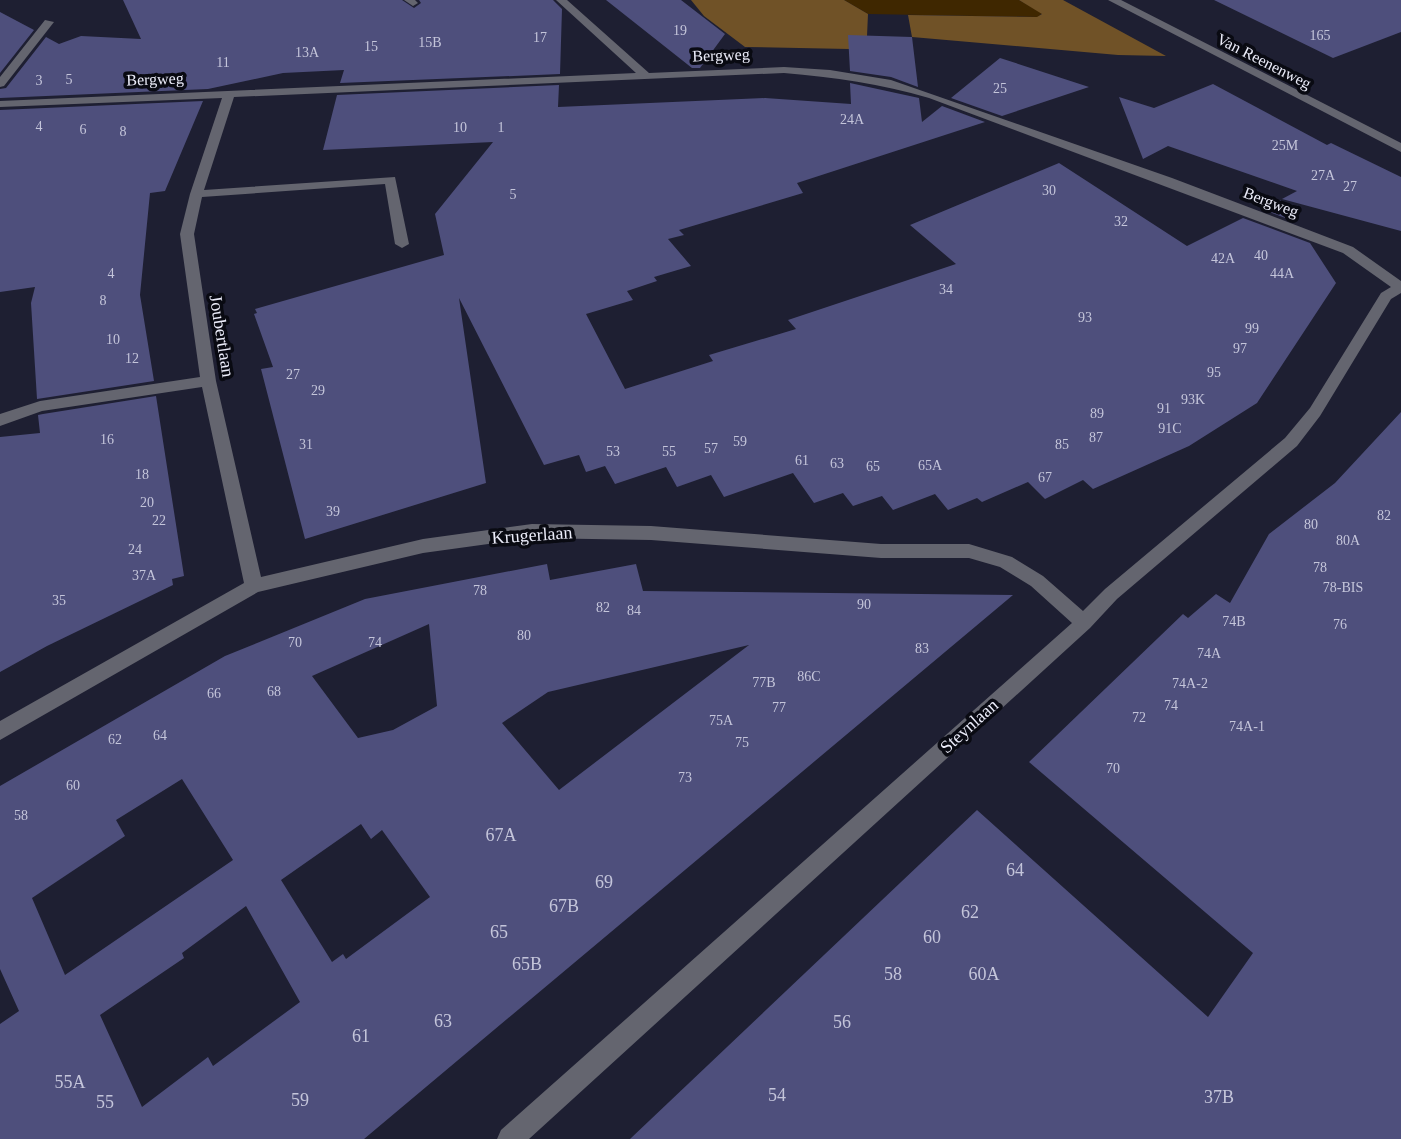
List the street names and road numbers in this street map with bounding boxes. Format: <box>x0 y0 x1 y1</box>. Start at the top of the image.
street label: Van Reenenweg <box>1214 30 1314 93</box>
street label: Bergweg <box>692 46 750 65</box>
street label: Bergweg <box>126 70 184 89</box>
street label: Bergweg <box>1241 184 1301 221</box>
street label: Joubertlaan <box>206 293 238 379</box>
street label: Krugerlaan <box>491 522 573 548</box>
street label: Steynlaan <box>936 695 1002 757</box>

